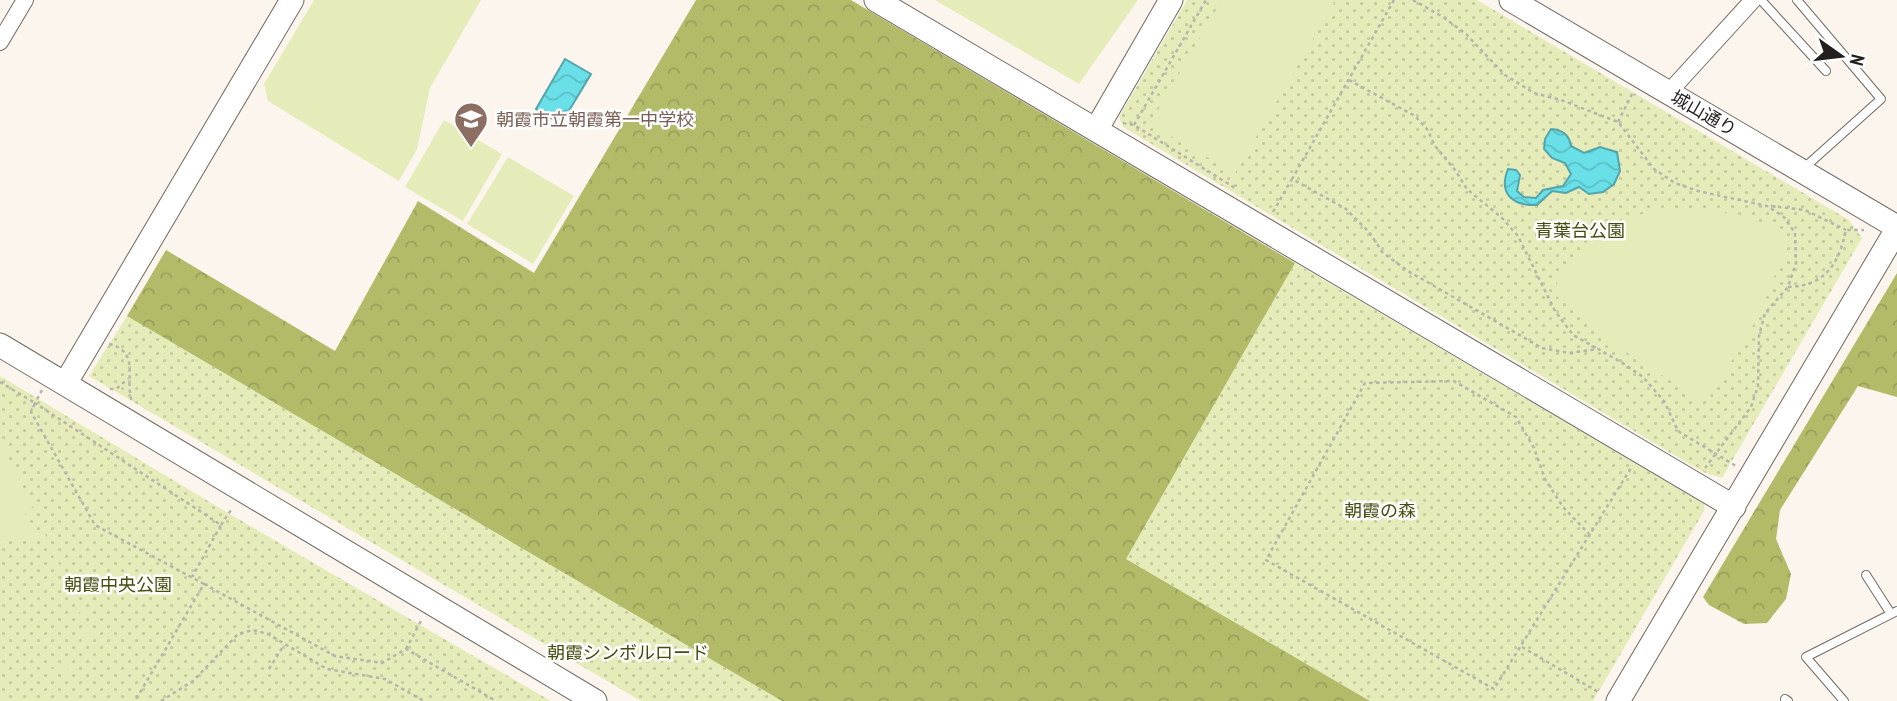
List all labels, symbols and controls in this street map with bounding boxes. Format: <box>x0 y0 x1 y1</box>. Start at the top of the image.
north arrow <box>1806 21 1876 91</box>
text: N <box>1845 52 1870 68</box>
street label: 城山通り <box>1667 85 1741 141</box>
school or university icon: 朝霞市立朝霞第一中学校 <box>452 100 490 149</box>
place label: 朝霞市立朝霞第一中学校 <box>496 108 694 131</box>
park label: 青葉台公園 <box>1535 219 1625 242</box>
park label: 朝霞の森 <box>1344 499 1416 522</box>
park label: 朝霞中央公園 <box>64 573 172 596</box>
park label: 朝霞シンボルロード <box>547 641 709 664</box>

